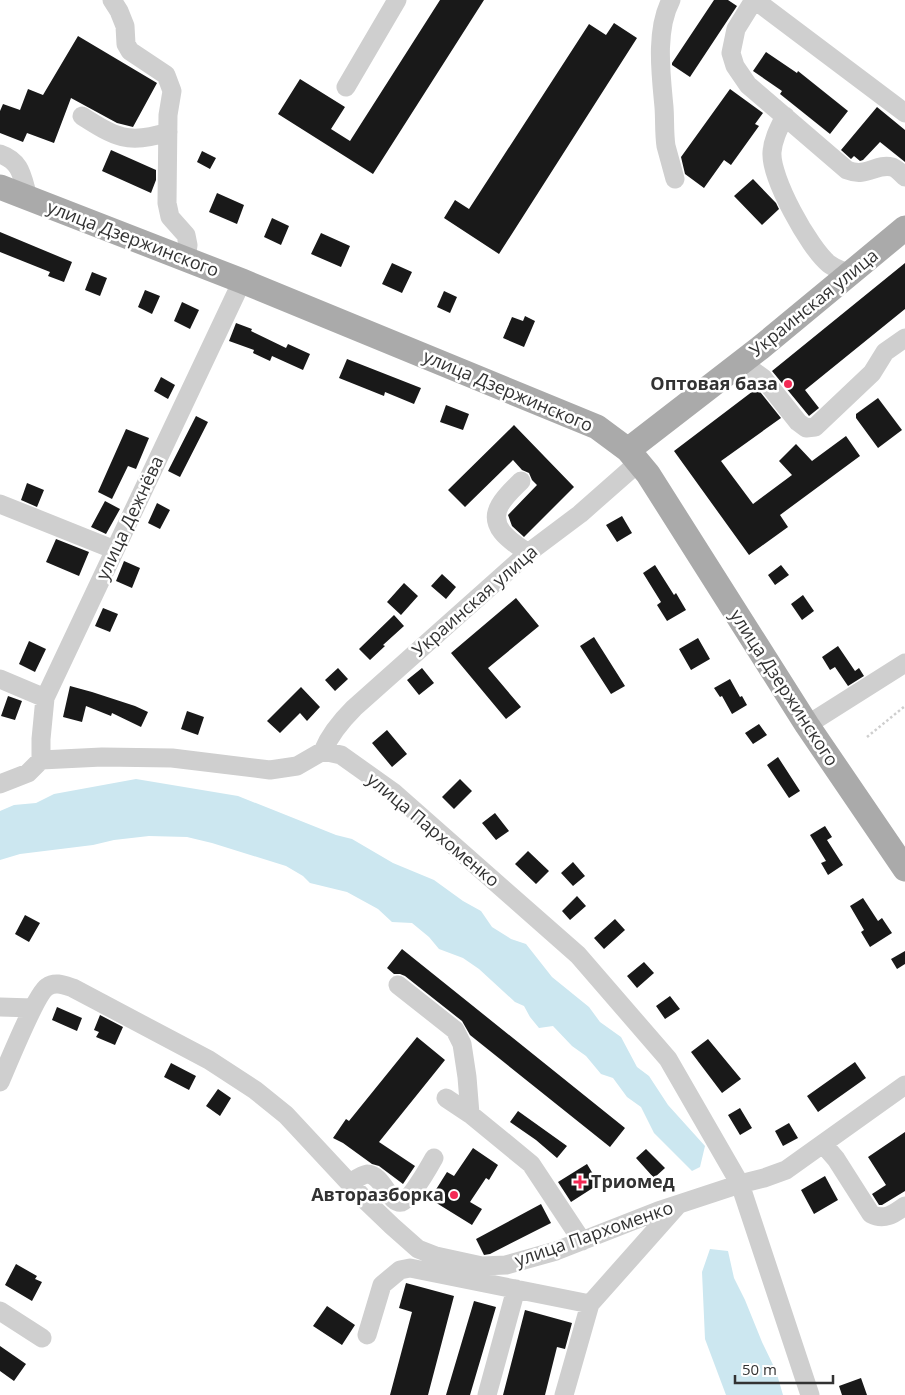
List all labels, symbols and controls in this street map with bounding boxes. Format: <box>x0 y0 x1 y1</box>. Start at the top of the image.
street label: улица Дзержинского <box>44 194 223 282</box>
street label: Украинская улица <box>744 243 883 362</box>
street label: улица Дзержинского <box>420 343 597 437</box>
place label: Оптовая база <box>650 371 778 395</box>
marker: Оптовая база <box>782 378 794 390</box>
street label: улица Дежнёва <box>90 452 168 583</box>
street label: Украинская улица <box>407 539 542 661</box>
street label: улица Дзержинского <box>725 604 845 770</box>
street label: улица Пархоменко <box>362 767 505 892</box>
place label: Триомед <box>591 1169 675 1193</box>
marker: Триомед <box>573 1175 587 1189</box>
place label: Авторазборка <box>311 1182 444 1206</box>
marker: Авторазборка <box>448 1189 460 1201</box>
street label: улица Пархоменко <box>511 1195 676 1271</box>
scale bar <box>735 1352 832 1384</box>
text: 50 m <box>742 1359 777 1379</box>

